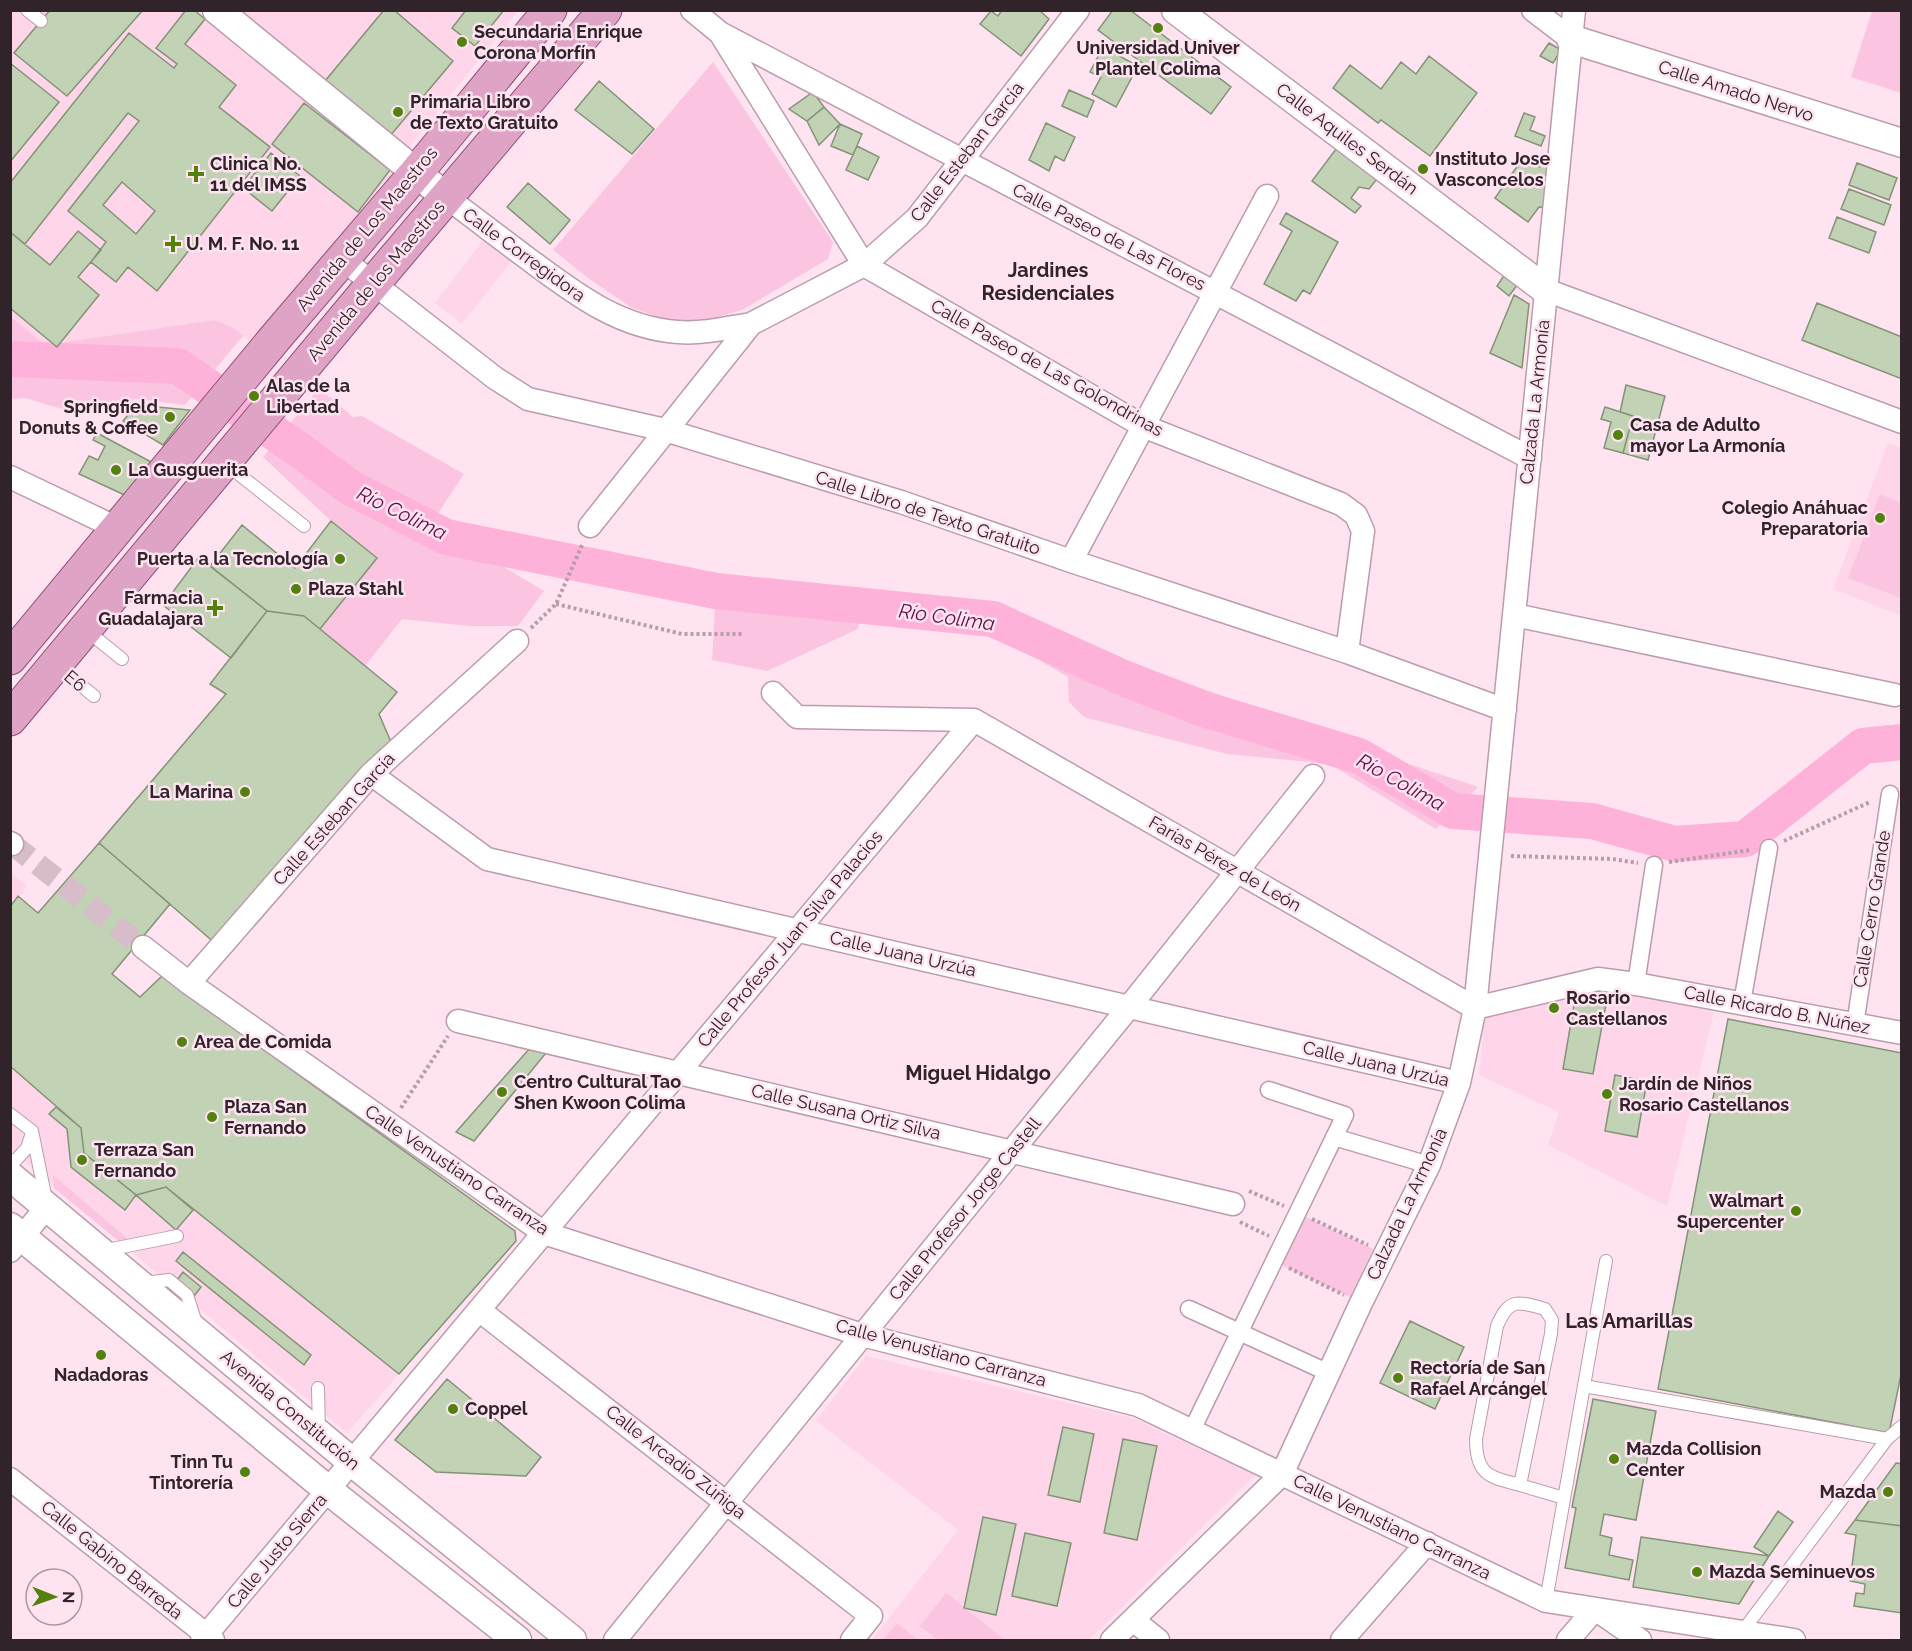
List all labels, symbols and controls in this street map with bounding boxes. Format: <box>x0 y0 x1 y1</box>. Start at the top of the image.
place label: Secundaria Enrique Corona Morfín <box>474 21 643 63</box>
marker: Universidad Univer Plantel Colima <box>1151 21 1165 35</box>
marker: Secundaria Enrique Corona Morfín <box>455 35 469 49</box>
place label: Universidad Univer Plantel Colima <box>1076 37 1240 79</box>
street label: Calle Amado Nervo <box>1656 55 1817 126</box>
street label: Calle Esteban García <box>906 78 1028 226</box>
street label: Calle Aquiles Serdán <box>1272 78 1422 199</box>
place label: Primaria Libro de Texto Gratuito <box>410 91 558 133</box>
marker: Primaria Libro de Texto Gratuito <box>391 105 405 119</box>
street label: Avenida de Los Maestros <box>292 142 442 315</box>
place label: Instituto Jose Vasconcelos <box>1435 148 1550 190</box>
place label: Clinica No. 11 del IMSS <box>210 153 307 195</box>
marker: Instituto Jose Vasconcelos <box>1416 162 1430 176</box>
marker: Clinica No. 11 del IMSS <box>187 165 205 183</box>
street label: Calle Paseo de Las Flores <box>1009 179 1210 295</box>
street label: Avenida de los Maestros <box>302 196 449 365</box>
street label: Calle Corregidora <box>459 203 590 306</box>
place label: U. M. F. No. 11 <box>186 233 299 254</box>
marker: U. M. F. No. 11 <box>164 235 182 253</box>
district label: Jardines Residenciales <box>982 258 1115 305</box>
street label: Calle Paseo de Las Golondrinas <box>927 295 1167 441</box>
street label: Calzada La Armonía <box>1515 318 1554 485</box>
place label: Alas de la Libertad <box>266 375 350 417</box>
marker: Alas de la Libertad <box>247 389 261 403</box>
place label: Springfield Donuts & Coffee <box>19 396 158 438</box>
marker: Springfield Donuts & Coffee <box>163 410 177 424</box>
place label: Casa de Adulto mayor La Armonía <box>1630 414 1785 456</box>
marker: Casa de Adulto mayor La Armonía <box>1611 428 1625 442</box>
place label: La Gusguerita <box>128 459 248 480</box>
marker: La Gusguerita <box>109 463 123 477</box>
street label: Calle Libro de Texto Gratuito <box>813 466 1044 559</box>
water label: Río Colima <box>353 481 451 545</box>
place label: Colegio Anáhuac Preparatoria <box>1722 497 1868 539</box>
marker: Colegio Anáhuac Preparatoria <box>1873 511 1887 525</box>
place label: Puerta a la Tecnología <box>137 548 328 569</box>
marker: Puerta a la Tecnología <box>333 552 347 566</box>
place label: Plaza Stahl <box>308 578 404 599</box>
marker: Plaza Stahl <box>289 582 303 596</box>
place label: Farmacia Guadalajara <box>98 587 203 629</box>
water label: Río Colima <box>897 598 997 636</box>
marker: Farmacia Guadalajara <box>208 601 222 615</box>
street label: E6 <box>60 666 91 696</box>
street label: Calle Esteban García <box>268 748 399 889</box>
water label: Río Colima <box>1353 748 1449 816</box>
place label: La Marina <box>149 781 233 802</box>
marker: La Marina <box>238 785 252 799</box>
street label: Farías Pérez de León <box>1145 811 1305 916</box>
street label: Calle Profesor Juan Silva Palacios <box>693 826 887 1051</box>
street label: Calle Cerro Grande <box>1849 828 1894 989</box>
street label: Calle Juana Urzúa <box>828 926 978 981</box>
street label: Calle Ricardo B. Núñez <box>1682 981 1872 1038</box>
place label: Rosario Castellanos <box>1566 987 1668 1029</box>
marker: Rosario Castellanos <box>1547 1001 1561 1015</box>
place label: Area de Comida <box>194 1031 332 1052</box>
marker: Area de Comida <box>175 1035 189 1049</box>
street label: Calle Juana Urzúa <box>1301 1036 1451 1091</box>
district label: Miguel Hidalgo <box>905 1061 1051 1085</box>
place label: Centro Cultural Tao Shen Kwoon Colima <box>514 1071 686 1113</box>
place label: Jardín de Niños Rosario Castellanos <box>1619 1073 1789 1115</box>
street label: Calle Susana Ortiz Silva <box>749 1079 943 1144</box>
marker: Centro Cultural Tao Shen Kwoon Colima <box>495 1085 509 1099</box>
marker: Jardín de Niños Rosario Castellanos <box>1600 1087 1614 1101</box>
place label: Plaza San Fernando <box>224 1096 307 1138</box>
street label: Calle Venustiano Carranza <box>361 1100 553 1239</box>
marker: Plaza San Fernando <box>205 1110 219 1124</box>
street label: Calle Profesor Jorge Castell <box>884 1113 1045 1304</box>
street label: Calzada La Armonía <box>1362 1124 1451 1283</box>
place label: Terraza San Fernando <box>94 1139 194 1181</box>
marker: Terraza San Fernando <box>75 1153 89 1167</box>
place label: Walmart Supercenter <box>1677 1190 1784 1232</box>
marker: Walmart Supercenter <box>1789 1204 1803 1218</box>
district label: Las Amarillas <box>1565 1309 1693 1333</box>
street label: Calle Venustiano Carranza <box>833 1314 1049 1391</box>
street label: Avenida Constitución <box>216 1345 364 1474</box>
marker: Nadadoras <box>94 1348 108 1362</box>
place label: Rectoría de San Rafael Arcángel <box>1410 1357 1547 1399</box>
place label: Nadadoras <box>54 1364 148 1385</box>
marker: Rectoría de San Rafael Arcángel <box>1391 1371 1405 1385</box>
place label: Coppel <box>465 1398 528 1419</box>
street label: Calle Arcadio Zúñiga <box>602 1400 751 1523</box>
marker: Coppel <box>446 1402 460 1416</box>
place label: Mazda Collision Center <box>1626 1438 1761 1480</box>
place label: Tinn Tu Tintorería <box>149 1451 233 1493</box>
marker: Mazda Collision Center <box>1607 1452 1621 1466</box>
marker: Tinn Tu Tintorería <box>238 1465 252 1479</box>
street label: Calle Venustiano Carranza <box>1290 1469 1494 1584</box>
place label: Mazda <box>1820 1481 1876 1502</box>
marker: Mazda <box>1881 1485 1895 1499</box>
street label: Calle Justo Sierra <box>222 1489 331 1612</box>
street label: Calle Gabino Barreda <box>37 1496 187 1623</box>
place label: Mazda Seminuevos <box>1709 1561 1875 1582</box>
marker: Mazda Seminuevos <box>1690 1565 1704 1579</box>
north arrow <box>24 1567 84 1627</box>
text: N <box>59 1591 78 1604</box>

